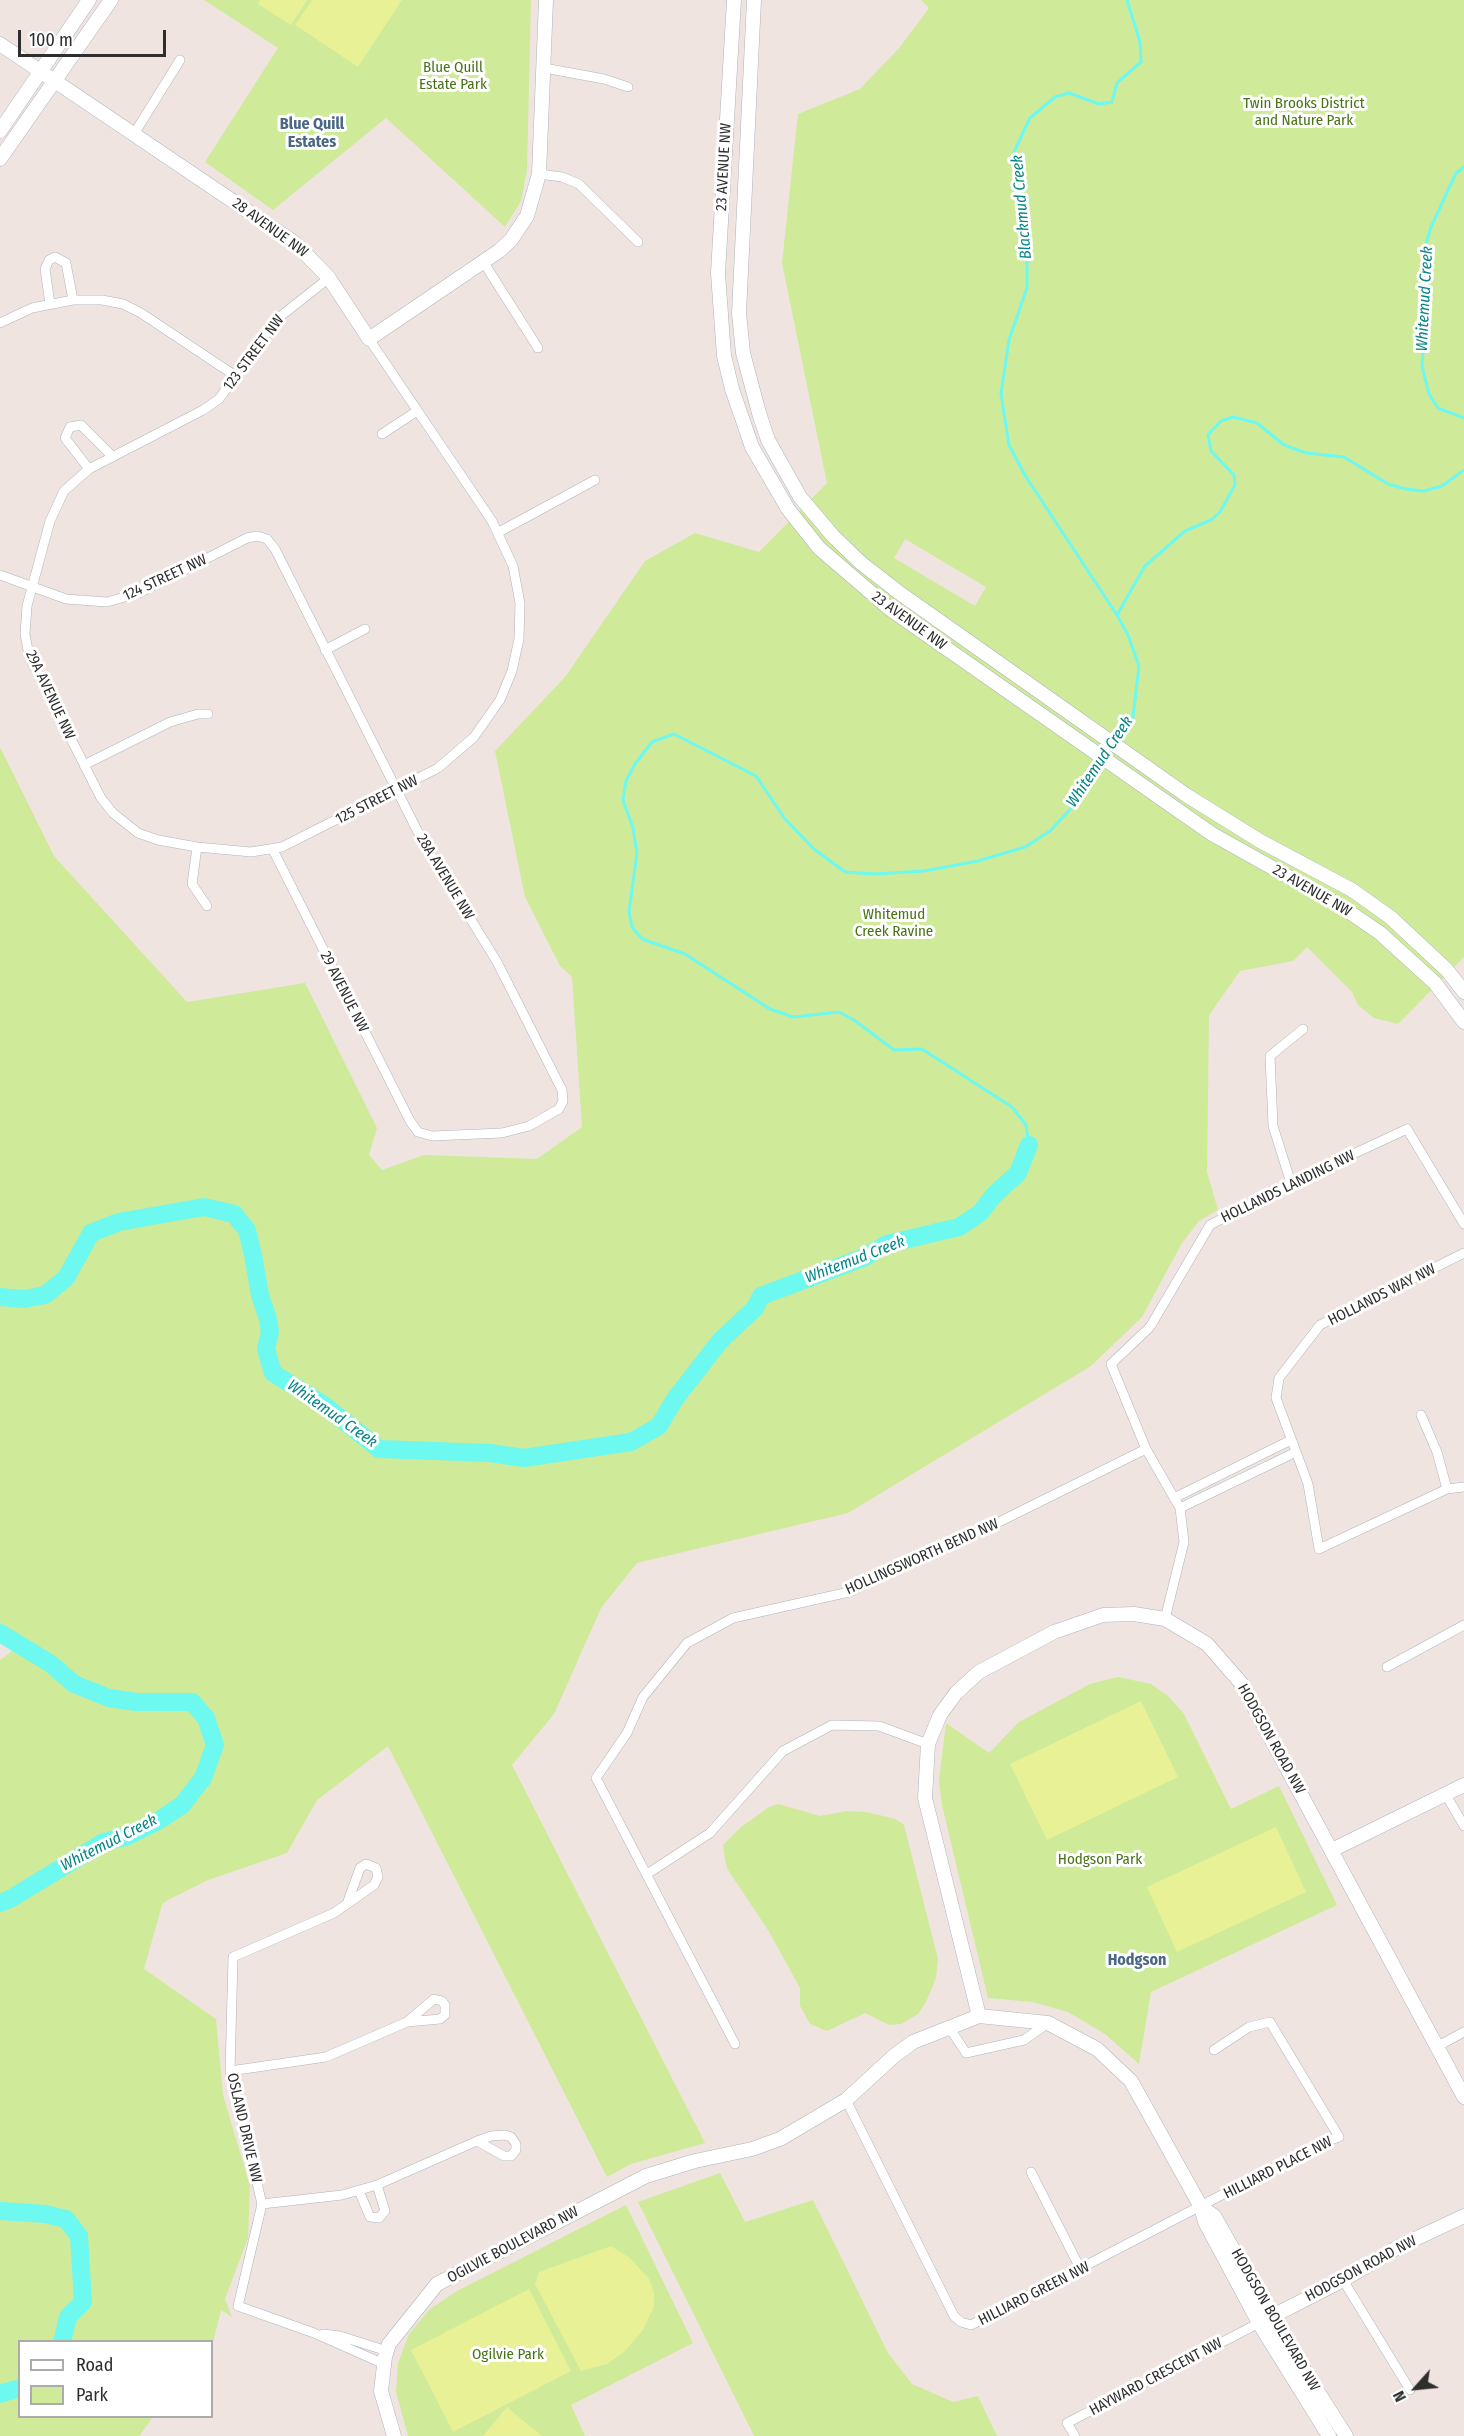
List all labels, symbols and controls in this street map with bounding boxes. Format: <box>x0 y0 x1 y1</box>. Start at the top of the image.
scale bar <box>21 18 170 56</box>
text: 100 m <box>29 29 73 51</box>
park label: Blue Quill Estate Park <box>419 59 487 94</box>
park label: Twin Brooks District and Nature Park <box>1243 95 1365 130</box>
district label: Blue Quill Estates <box>280 115 344 153</box>
street label: 23 AVENUE NW <box>713 123 735 211</box>
water label: Blackmud Creek <box>1008 154 1036 260</box>
street label: 28 AVENUE NW <box>229 195 311 261</box>
water label: Whitemud Creek <box>1413 246 1437 352</box>
street label: 123 STREET NW <box>220 312 288 394</box>
street label: 124 STREET NW <box>120 551 210 605</box>
street label: 23 AVENUE NW <box>868 588 950 654</box>
street label: 29A AVENUE NW <box>22 648 78 742</box>
water label: Whitemud Creek <box>1063 713 1137 811</box>
street label: 125 STREET NW <box>333 772 421 828</box>
street label: 28A AVENUE NW <box>412 831 478 923</box>
street label: 23 AVENUE NW <box>1269 861 1355 921</box>
park label: Whitemud Creek Ravine <box>855 906 933 941</box>
street label: 29 AVENUE NW <box>316 948 372 1036</box>
street label: HOLLANDS LANDING NW <box>1218 1147 1358 1227</box>
water label: Whitemud Creek <box>802 1232 908 1288</box>
street label: HOLLANDS WAY NW <box>1325 1260 1439 1330</box>
water label: Whitemud Creek <box>283 1376 381 1452</box>
street label: HOLLINGSWORTH BEND NW <box>843 1515 1001 1599</box>
street label: HODGSON ROAD NW <box>1233 1681 1309 1797</box>
water label: Whitemud Creek <box>58 1811 160 1875</box>
park label: Hodgson Park <box>1058 1851 1142 1869</box>
district label: Hodgson <box>1108 1951 1166 1971</box>
street label: OSLAND DRIVE NW <box>223 2071 265 2185</box>
street label: HILLIARD PLACE NW <box>1221 2133 1335 2203</box>
street label: OGILVIE BOULEVARD NW <box>444 2203 582 2287</box>
street label: HODGSON ROAD NW <box>1302 2232 1420 2306</box>
street label: HODGSON BOULEVARD NW <box>1227 2246 1323 2394</box>
street label: HILLIARD GREEN NW <box>975 2258 1093 2330</box>
street label: HAYWARD CRESCENT NW <box>1086 2334 1226 2420</box>
legend <box>18 2340 213 2418</box>
park label: Ogilvie Park <box>472 2346 544 2364</box>
text: Road <box>76 2354 113 2376</box>
north arrow <box>1386 2358 1446 2418</box>
text: Park <box>76 2384 108 2406</box>
text: N <box>1389 2388 1410 2405</box>

